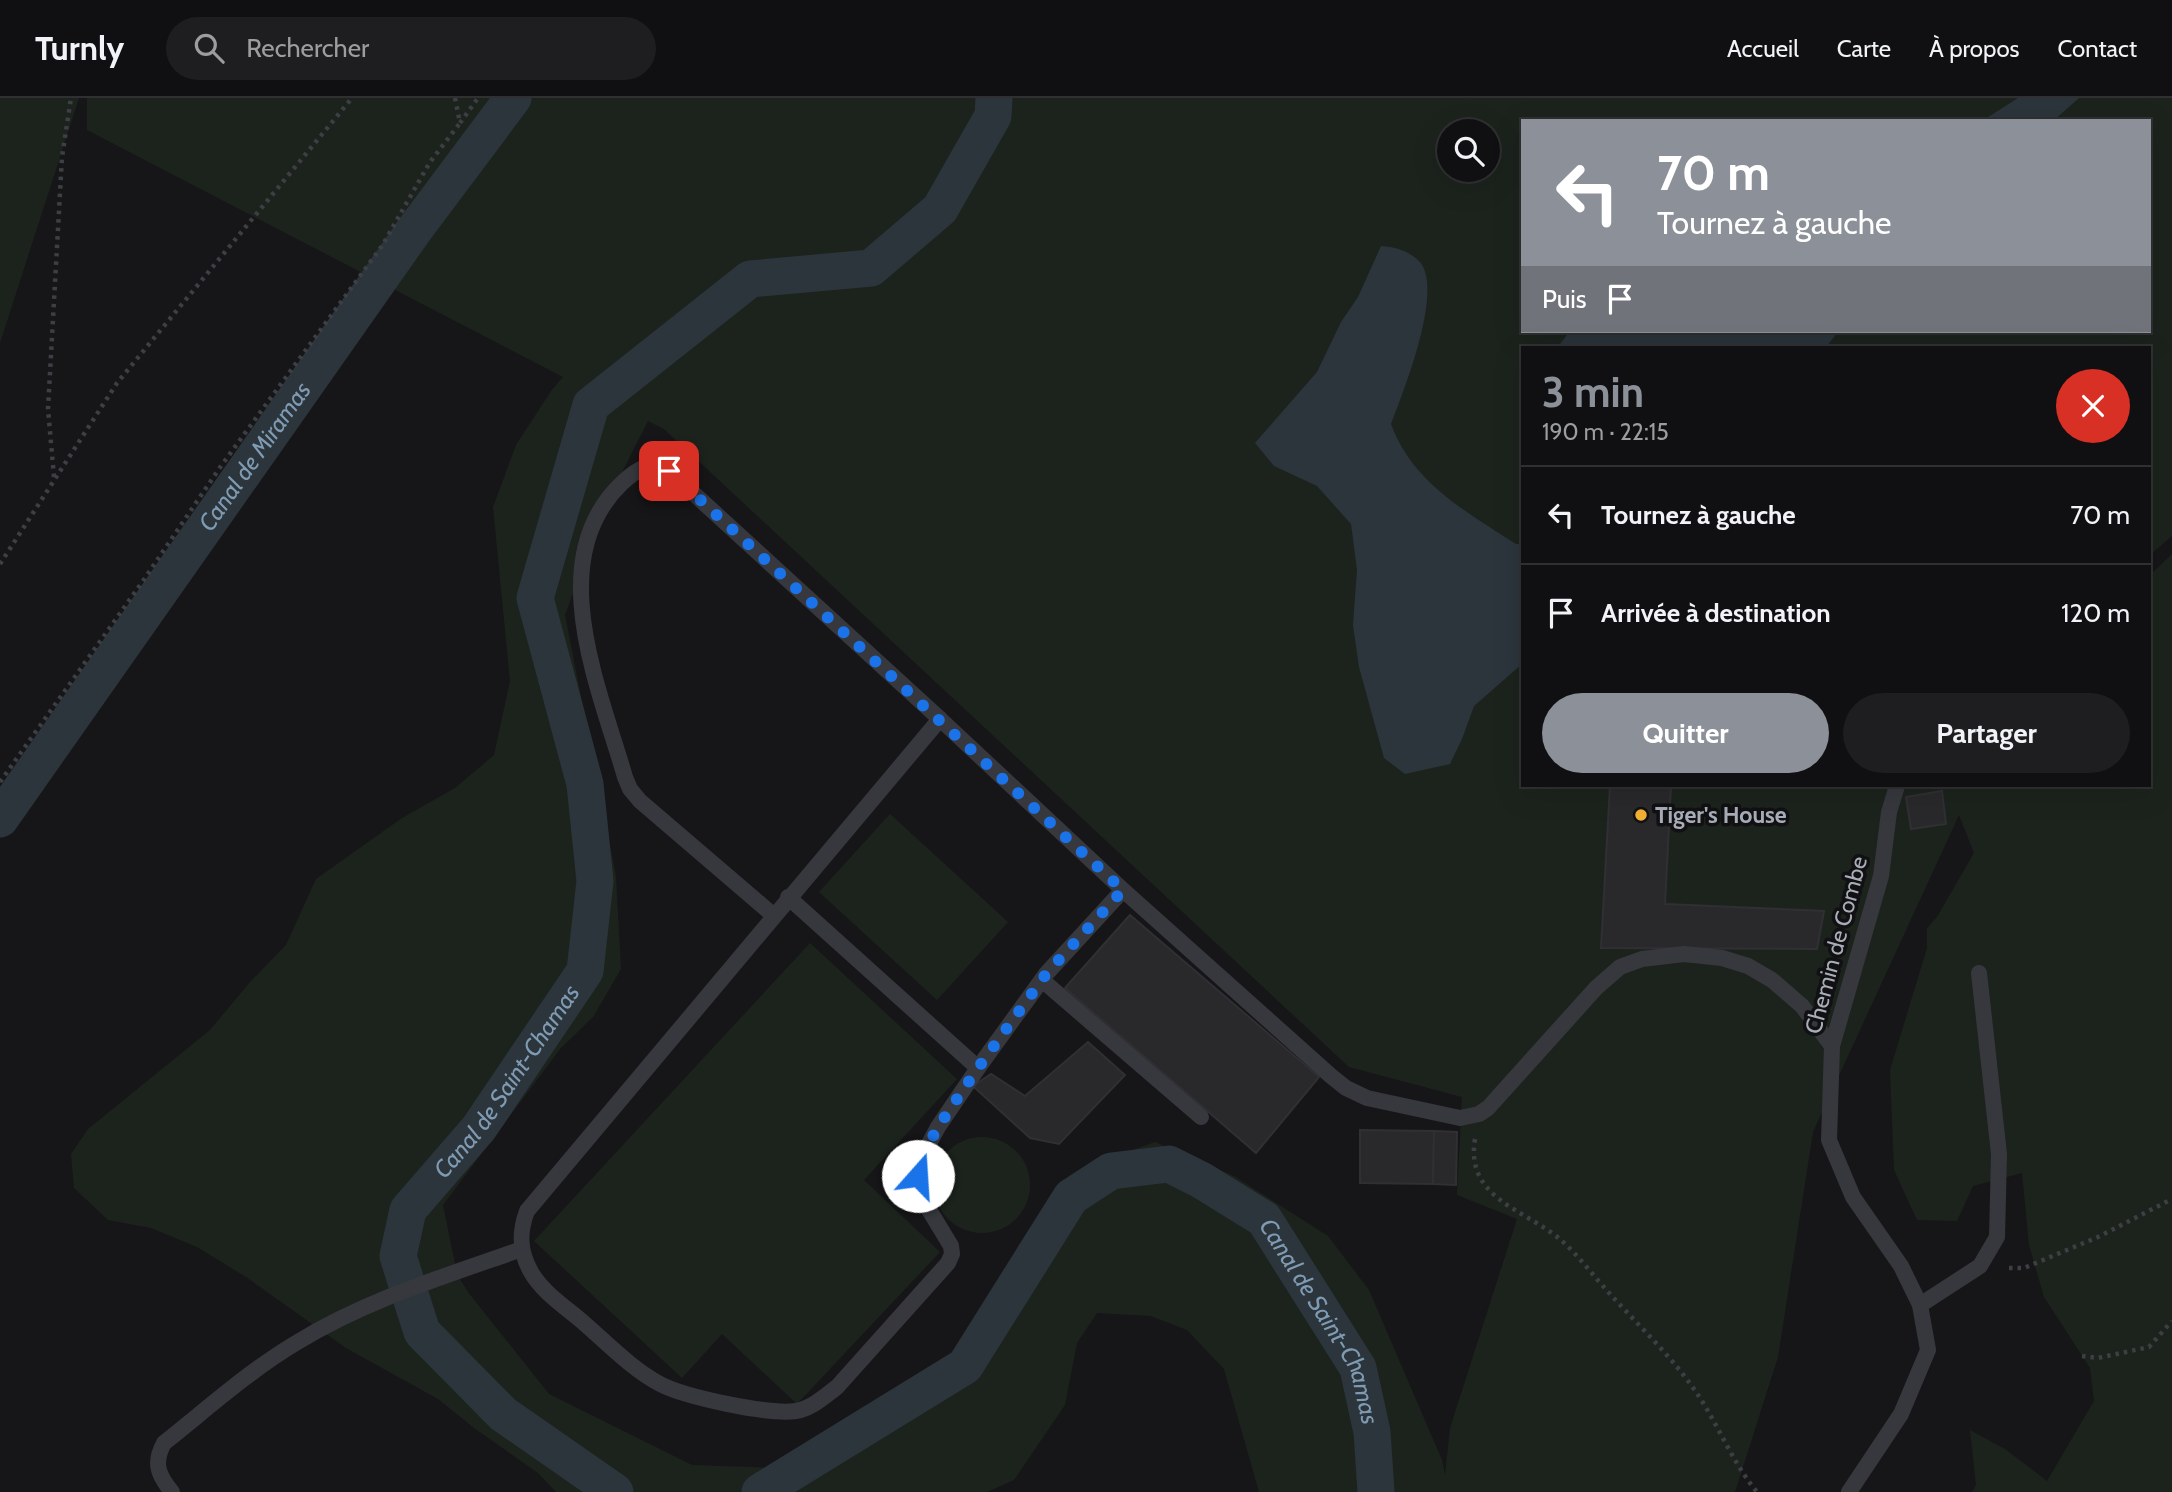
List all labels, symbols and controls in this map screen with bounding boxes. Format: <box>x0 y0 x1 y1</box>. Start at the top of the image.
search box <box>166 17 656 80</box>
text: Turnly <box>35 28 124 68</box>
icon: search <box>190 29 228 67</box>
text: Rechercher <box>246 32 369 64</box>
text: Accueil <box>1727 34 1799 63</box>
text: Carte <box>1837 34 1891 63</box>
text: À propos <box>1929 34 2020 63</box>
text: Contact <box>2058 34 2137 63</box>
map controls <box>1437 119 1500 182</box>
button: search <box>1437 119 1500 182</box>
text: 70 m <box>1657 143 1770 202</box>
icon: left <box>1542 147 1633 238</box>
text: Tournez à gauche <box>1657 203 1891 242</box>
icon: arrive <box>1601 280 1639 318</box>
text: Puis <box>1542 283 1587 315</box>
text: 3 min <box>1542 366 1644 418</box>
button: close <box>2056 369 2130 443</box>
water label: Canal de Miramas <box>192 376 317 536</box>
text: 190 m · 22:15 <box>1542 418 1669 446</box>
pin <box>639 441 699 501</box>
icon: arrive <box>650 452 688 490</box>
icon: left <box>1542 496 1580 534</box>
text: Tournez à gauche <box>1601 499 1796 531</box>
text: 70 m <box>2070 499 2130 531</box>
icon: arrive <box>1542 594 1580 632</box>
text: Arrivée à destination <box>1601 597 1831 629</box>
text: 120 m <box>2061 597 2130 629</box>
button: Quitter <box>1542 693 1829 773</box>
button: Partager <box>1843 693 2130 773</box>
place label: Tiger's House <box>1655 801 1787 829</box>
marker: Tiger's House <box>1633 807 1649 823</box>
street label: Chemin de Combe <box>1799 853 1873 1037</box>
water label: Canal de Saint-Chamas <box>427 979 585 1184</box>
position arrow <box>881 1139 955 1213</box>
water label: Canal de Saint-Chamas <box>1253 1213 1385 1427</box>

